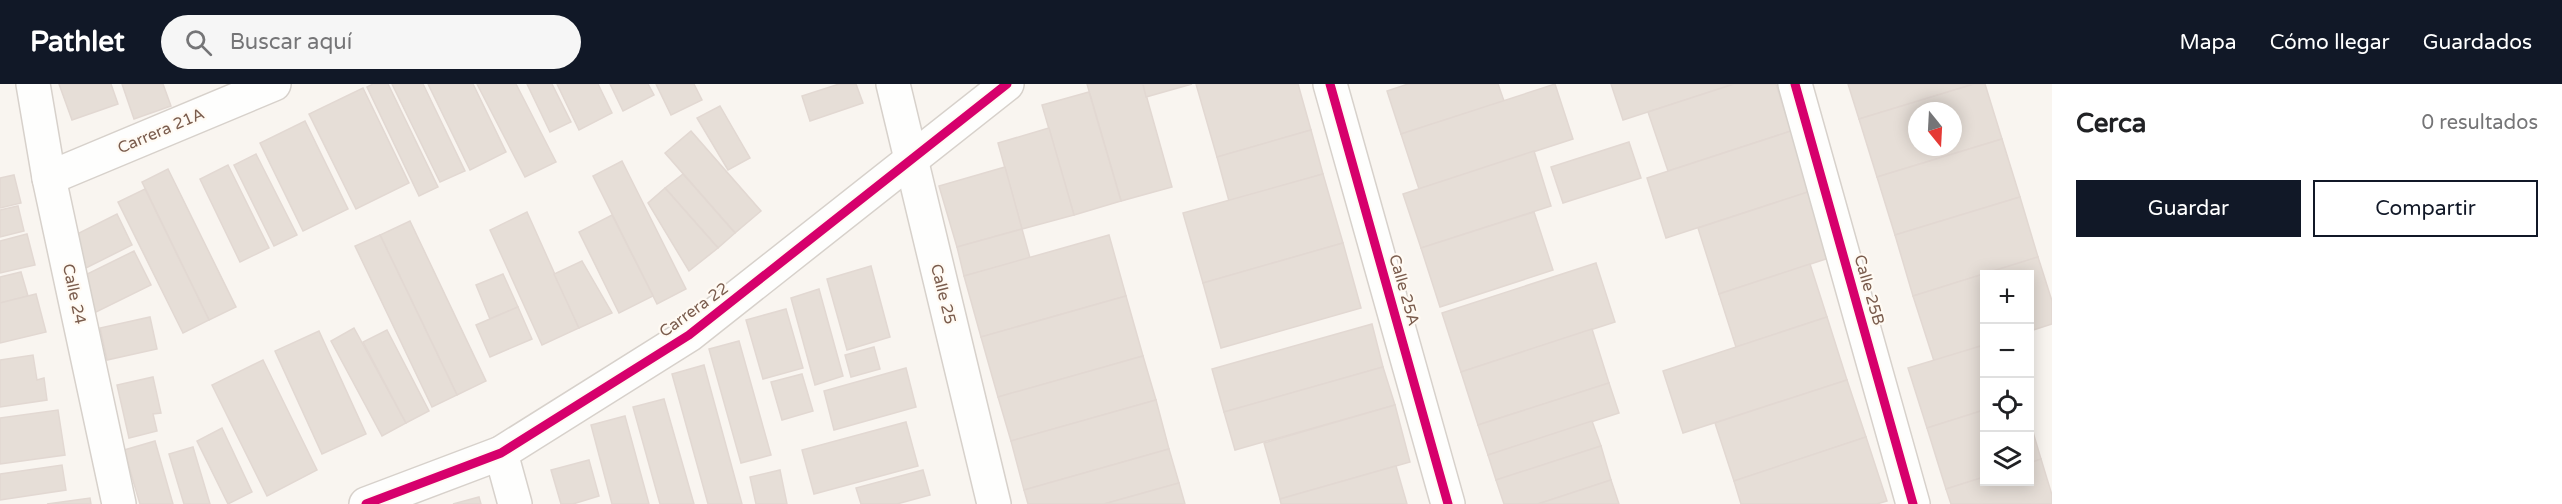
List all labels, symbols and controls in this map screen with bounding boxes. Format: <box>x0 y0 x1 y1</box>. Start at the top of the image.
search box <box>161 15 581 69</box>
text: Pathlet <box>30 25 125 59</box>
icon: search <box>182 26 215 59</box>
text: Buscar aquí <box>230 29 352 55</box>
text: Mapa <box>2179 30 2237 55</box>
text: Cómo llegar <box>2270 30 2390 55</box>
text: Guardados <box>2423 30 2532 55</box>
north arrow <box>1908 102 1962 156</box>
street label: Carrera 21A <box>115 104 208 158</box>
text: Cerca <box>2076 108 2146 139</box>
text: 0 resultados <box>2422 111 2538 135</box>
button: Guardar <box>2076 180 2301 237</box>
button: Compartir <box>2313 180 2538 237</box>
street label: Calle 25A <box>1384 252 1424 328</box>
street label: Calle 25B <box>1849 252 1889 328</box>
street label: Calle 24 <box>58 262 90 326</box>
street label: Calle 25 <box>926 262 960 326</box>
map controls <box>1980 270 2034 486</box>
button: + <box>1980 270 2034 324</box>
street label: Carrera 22 <box>656 278 732 342</box>
button: − <box>1980 324 2034 378</box>
button: locate <box>1980 378 2034 432</box>
button: layers <box>1980 432 2034 486</box>

